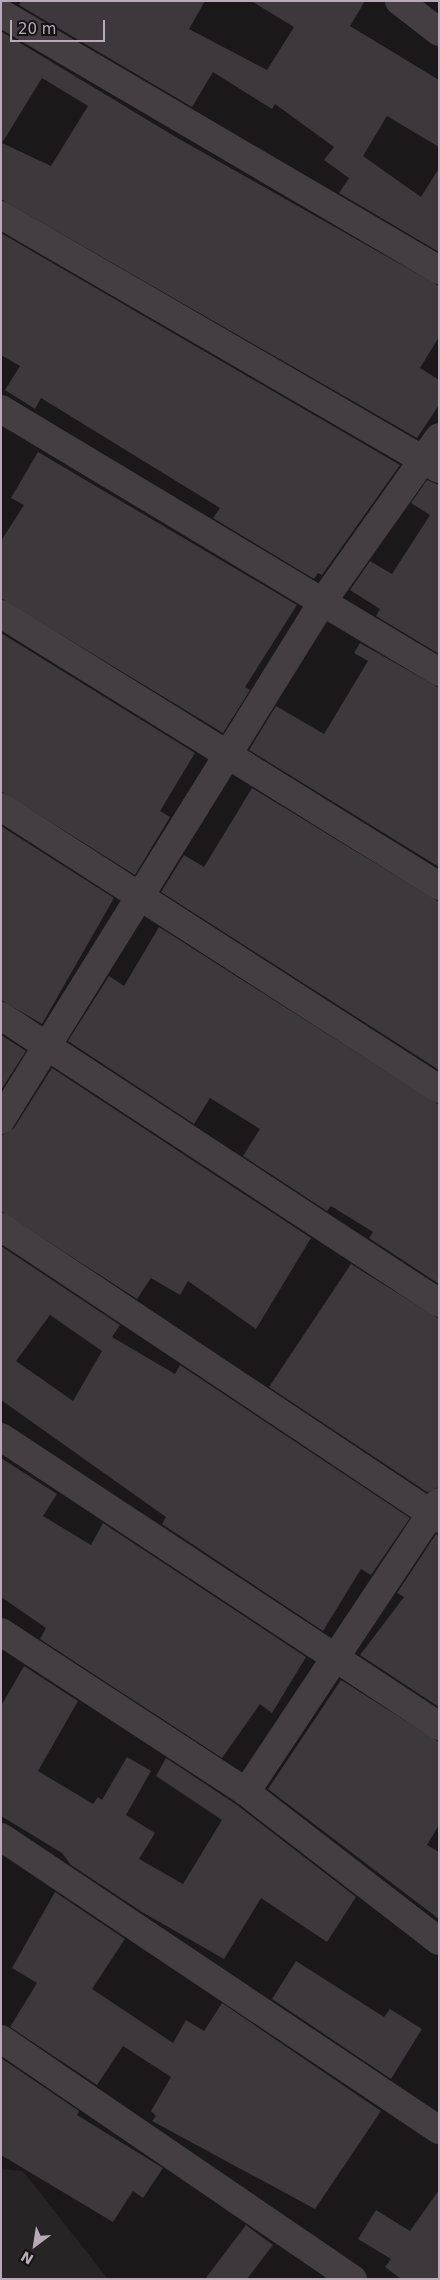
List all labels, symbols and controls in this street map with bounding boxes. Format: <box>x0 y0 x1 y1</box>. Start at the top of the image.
scale bar <box>12 10 108 42</box>
text: 20 m <box>18 20 56 38</box>
north arrow <box>10 2220 60 2270</box>
text: N <box>18 2248 36 2268</box>

